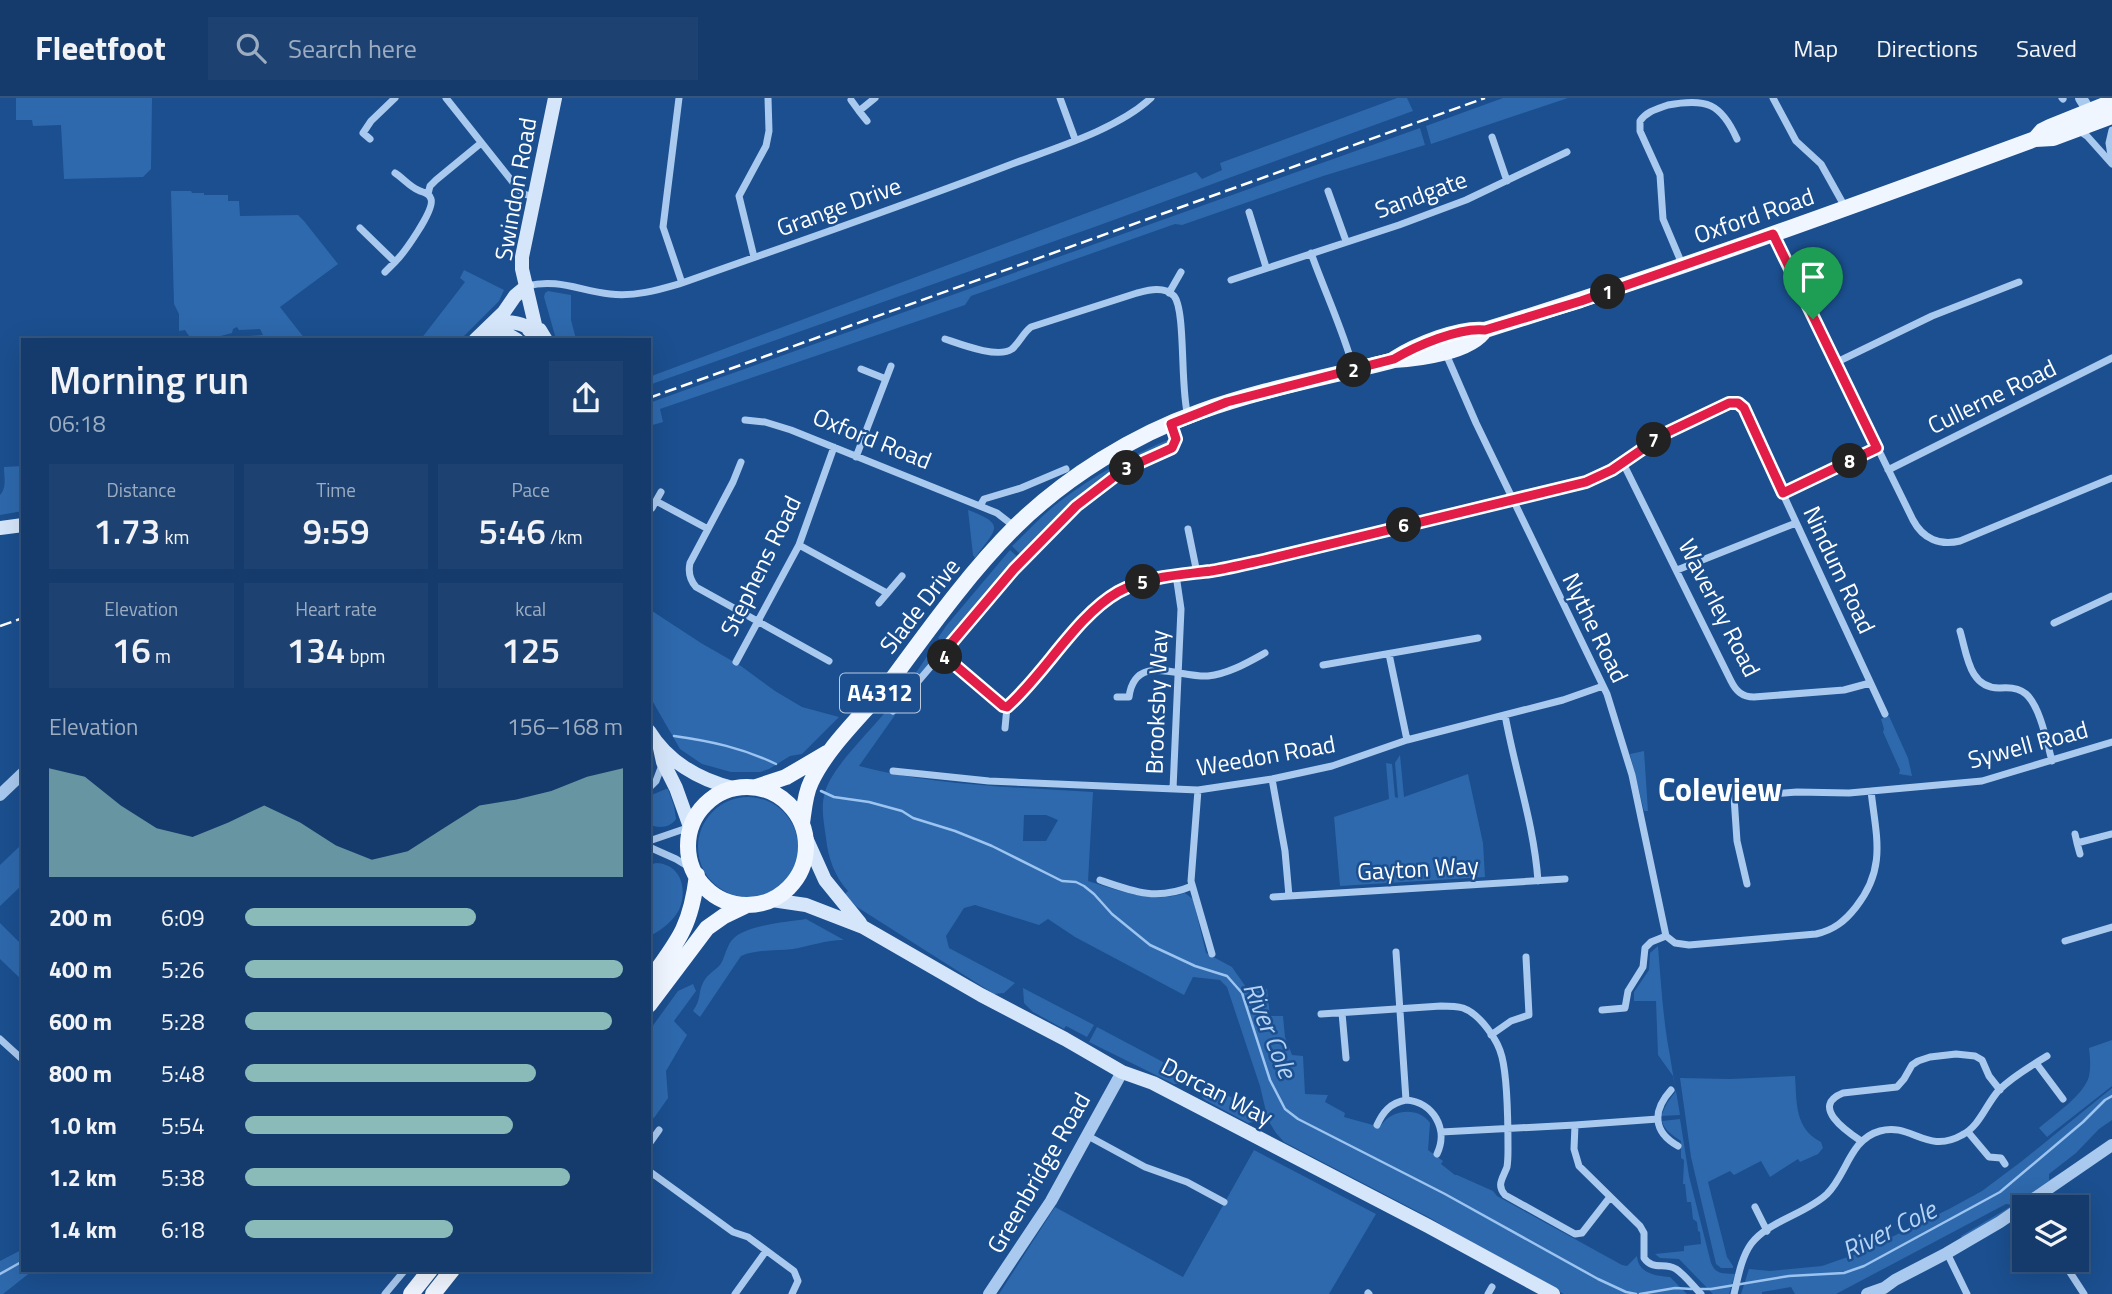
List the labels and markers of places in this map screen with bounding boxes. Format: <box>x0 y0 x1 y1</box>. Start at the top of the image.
pin <box>1783 247 1843 319</box>
pin: 1 <box>1590 274 1626 310</box>
pin: 2 <box>1336 352 1372 388</box>
pin: 7 <box>1636 422 1672 458</box>
pin: 8 <box>1832 444 1868 478</box>
pin: 3 <box>1110 450 1144 486</box>
pin: 6 <box>1386 508 1422 542</box>
pin: 5 <box>1126 564 1160 600</box>
pin: 4 <box>928 640 962 674</box>

